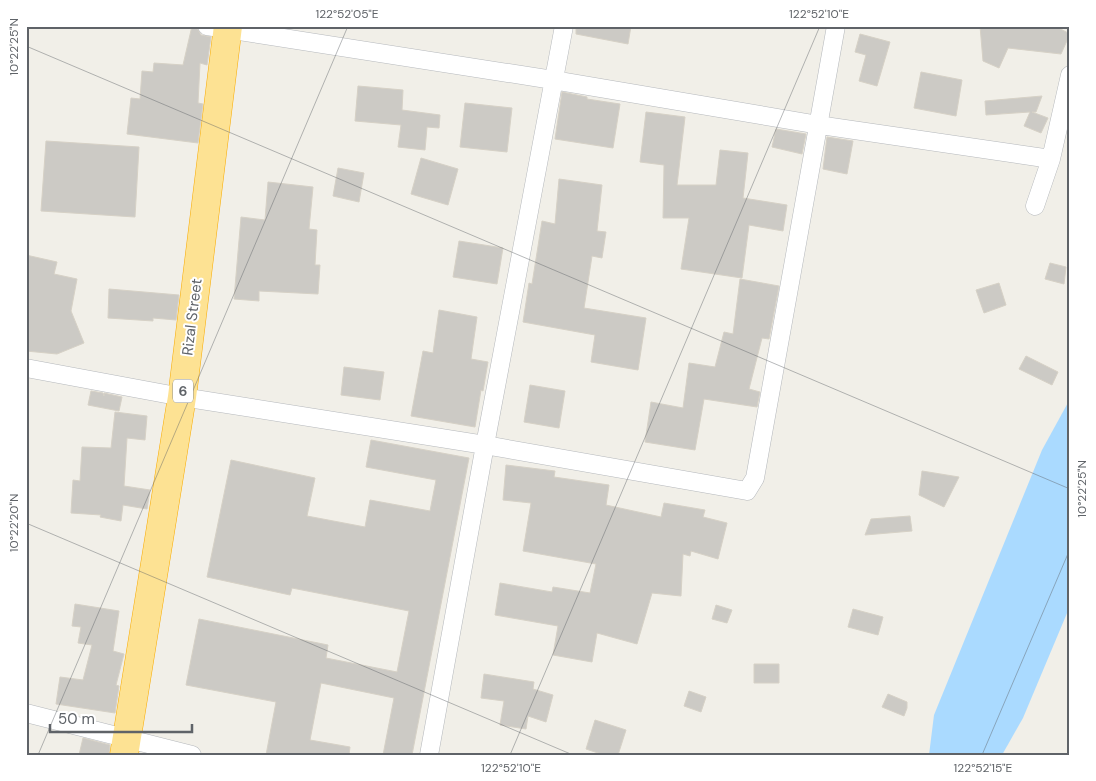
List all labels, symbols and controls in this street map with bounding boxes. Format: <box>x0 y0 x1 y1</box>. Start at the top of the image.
text: 122°52'05"E <box>315 6 379 22</box>
text: 122°52'10"E <box>789 6 849 22</box>
text: 10°22'25"N <box>6 18 22 76</box>
street label: Rizal Street <box>177 277 207 357</box>
road number: 6 <box>173 380 193 402</box>
text: 10°22'25"N <box>1074 460 1090 518</box>
text: 10°22'20"N <box>6 494 22 552</box>
scale bar <box>50 701 192 733</box>
text: 50 m <box>58 709 95 729</box>
text: 122°52'10"E <box>481 760 541 776</box>
text: 122°52'15"E <box>954 760 1013 776</box>

